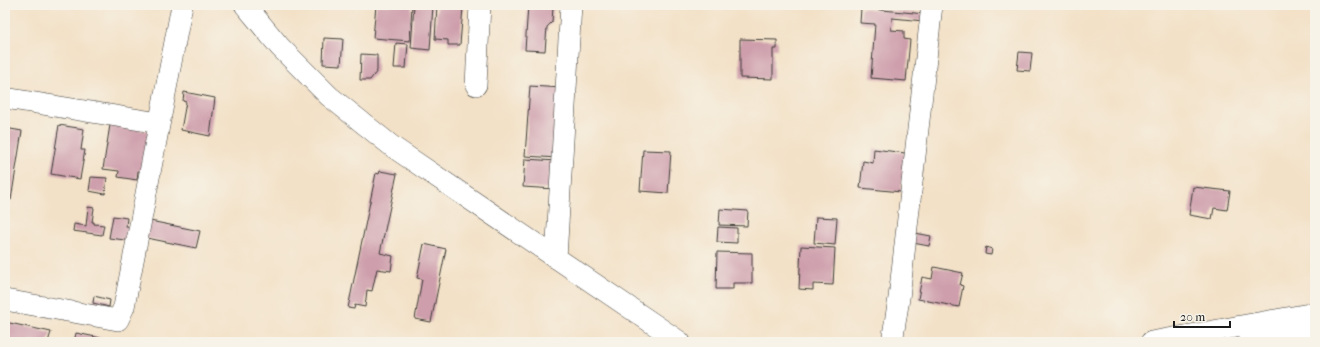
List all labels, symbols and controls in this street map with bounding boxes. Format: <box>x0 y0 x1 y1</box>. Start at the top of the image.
scale bar <box>1174 303 1230 329</box>
text: 20 m <box>1180 310 1205 324</box>

